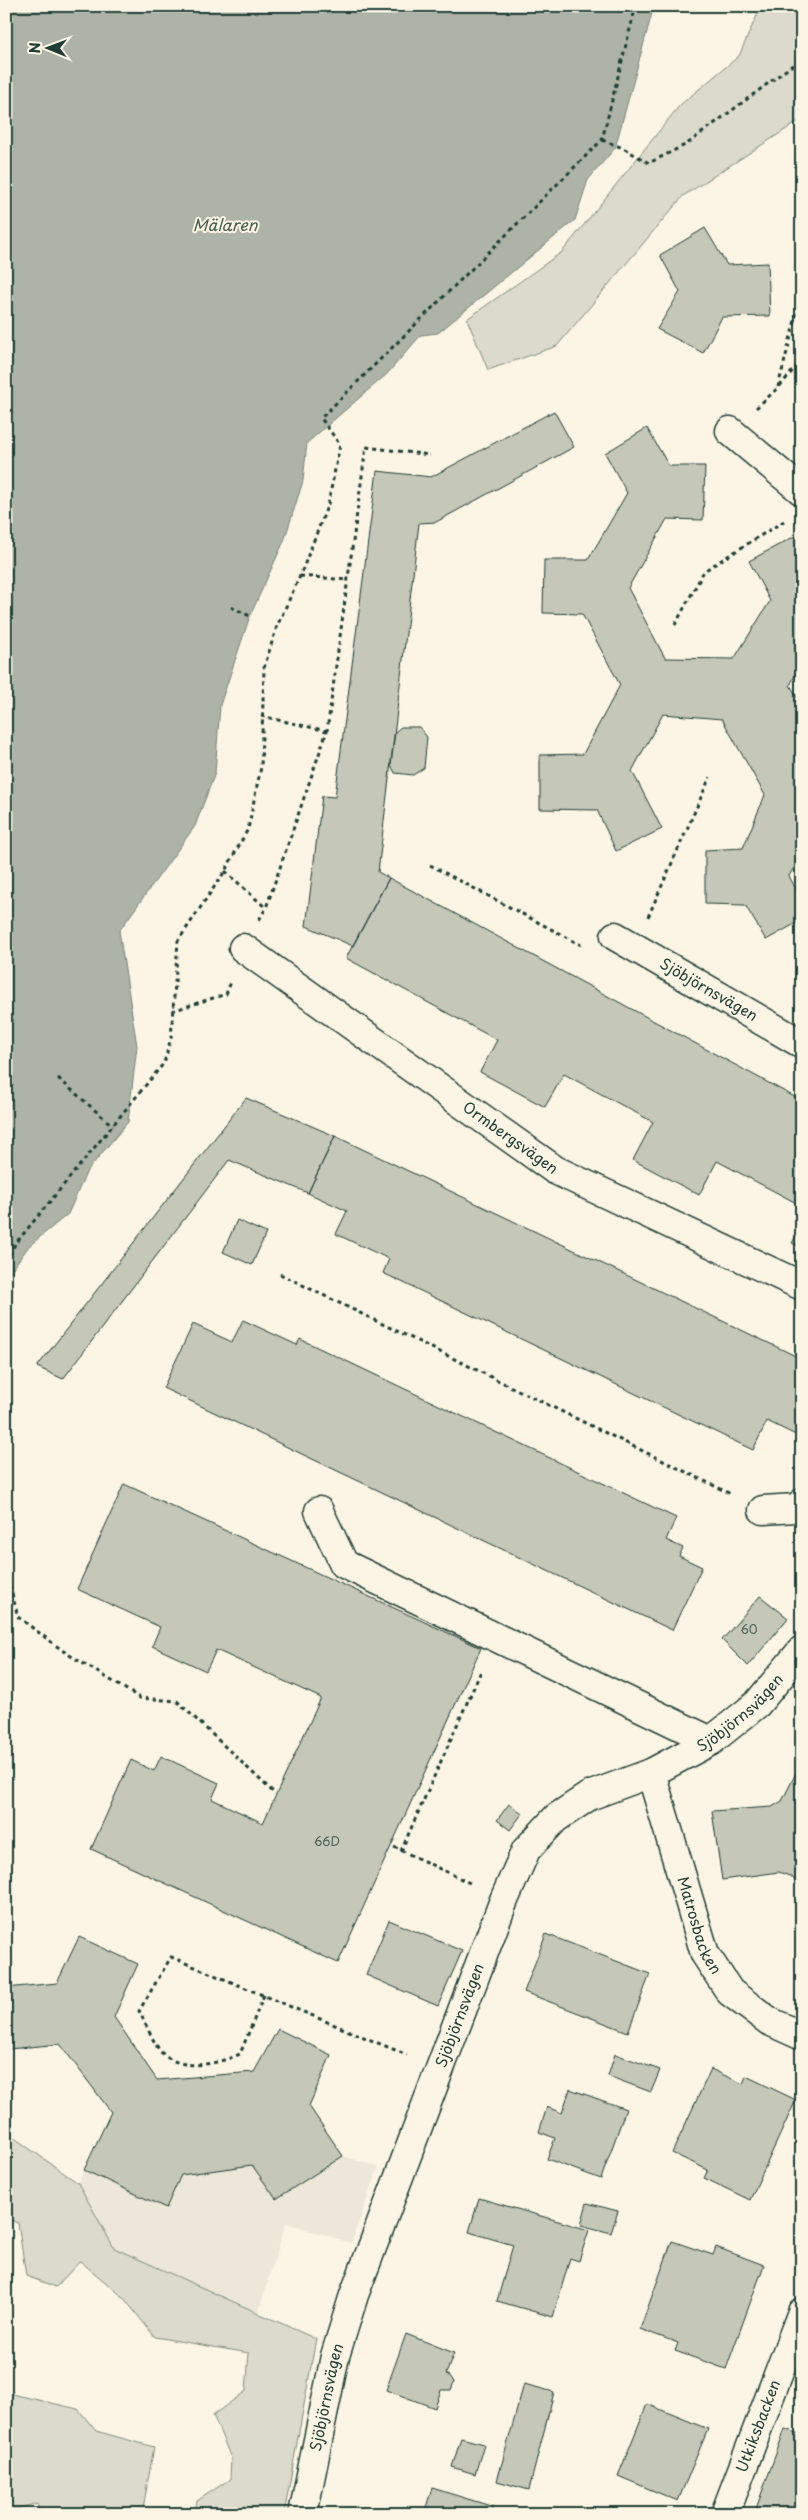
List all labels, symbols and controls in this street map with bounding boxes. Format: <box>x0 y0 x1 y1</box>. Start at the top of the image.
north arrow <box>22 22 72 72</box>
text: N <box>24 42 45 53</box>
water label: Mälaren <box>193 212 259 236</box>
street label: Sjöbjörnsvägen <box>656 951 763 1026</box>
street label: Ormbergsvägen <box>459 1095 564 1179</box>
house number: 60 <box>740 1620 758 1638</box>
street label: Sjöbjörnsvägen <box>692 1668 788 1757</box>
house number: 66D <box>314 1832 340 1850</box>
street label: Matrosbacken <box>672 1873 728 1978</box>
street label: Sjöbjörnsvägen <box>428 1960 489 2071</box>
street label: Sjöbjörnsvägen <box>303 2340 348 2453</box>
street label: Utkiksbacken <box>729 2376 785 2475</box>

